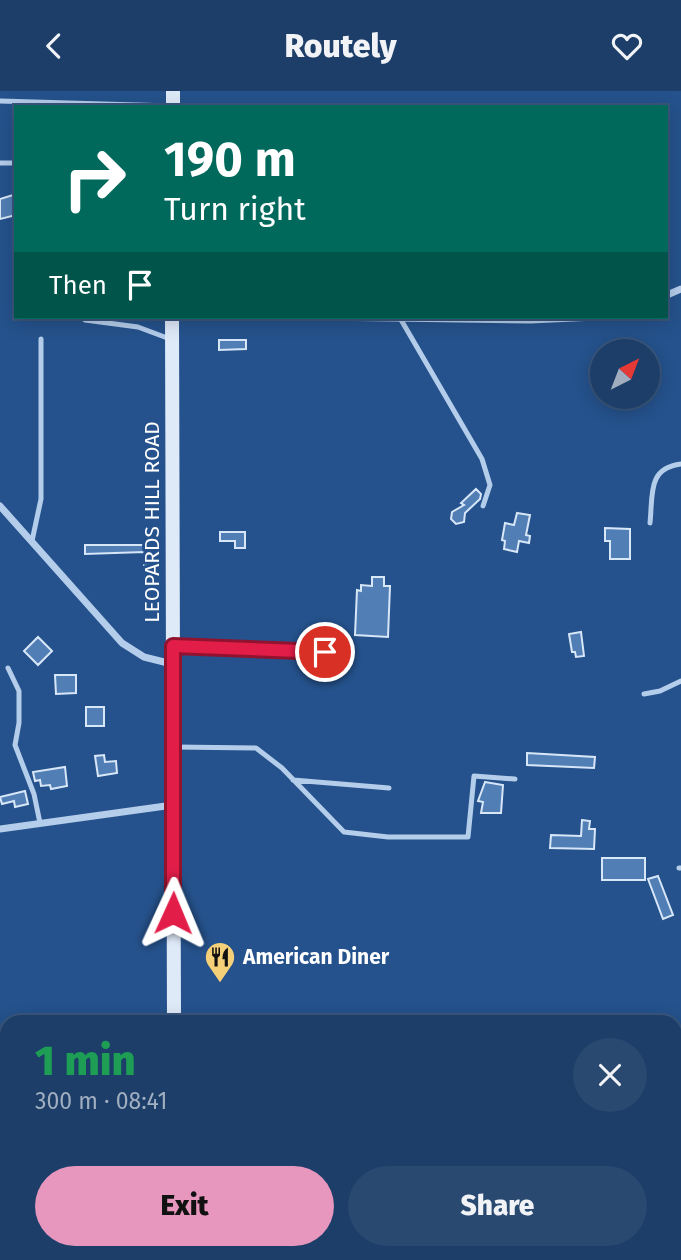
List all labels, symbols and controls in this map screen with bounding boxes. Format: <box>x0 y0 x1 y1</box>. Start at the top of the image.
icon: back <box>35 27 73 65</box>
text: Routely <box>284 27 397 65</box>
icon: heart <box>608 27 646 65</box>
text: 190 m <box>164 130 296 189</box>
icon: right <box>49 133 140 224</box>
text: Turn right <box>164 190 306 228</box>
icon: arrive <box>121 266 159 304</box>
text: Then <box>49 270 107 301</box>
north arrow <box>590 339 660 409</box>
map controls <box>590 339 660 409</box>
street label: LEOPARDS HILL ROAD <box>139 421 165 623</box>
pin <box>295 622 355 682</box>
icon: arrive <box>306 633 344 671</box>
position arrow <box>136 876 210 950</box>
restaurant icon: American Diner <box>203 940 237 984</box>
place label: American Diner <box>242 944 390 970</box>
text: 1 min <box>35 1036 136 1086</box>
button: close <box>573 1038 647 1112</box>
text: 300 m · 08:41 <box>35 1087 167 1115</box>
button: Exit <box>35 1166 334 1246</box>
button: Share <box>348 1166 647 1246</box>

